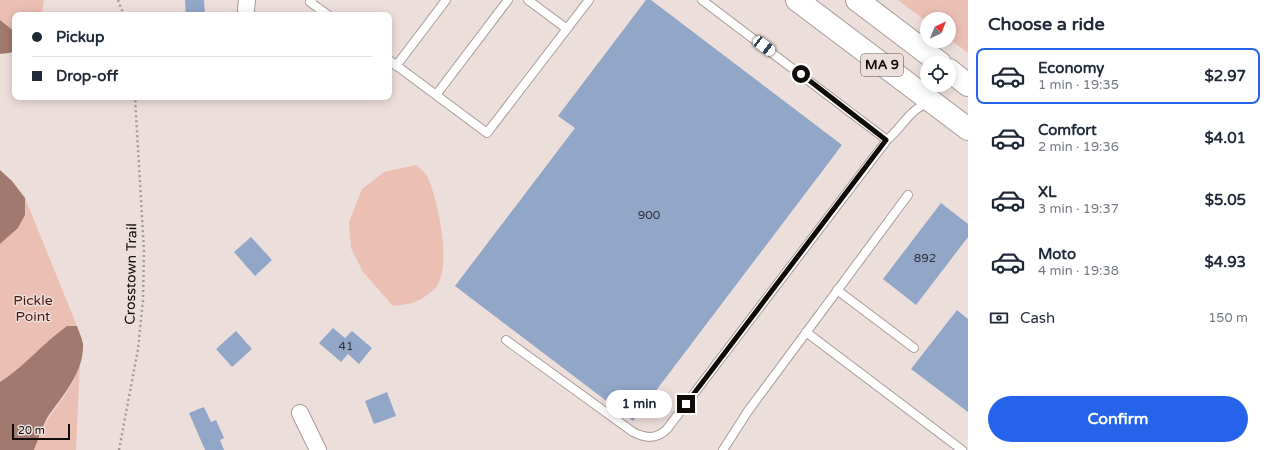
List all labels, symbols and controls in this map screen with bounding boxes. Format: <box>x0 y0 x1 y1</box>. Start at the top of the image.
north arrow <box>920 12 956 48</box>
map controls <box>920 12 956 92</box>
text: Choose a ride <box>988 13 1105 35</box>
text: Pickup <box>56 28 104 46</box>
car <box>751 34 777 58</box>
road number: MA 9 <box>861 54 903 76</box>
button: locate <box>920 56 956 92</box>
icon: car <box>990 58 1026 94</box>
text: Economy <box>1038 59 1104 77</box>
route start <box>792 65 810 83</box>
text: Drop-off <box>56 67 118 85</box>
text: $2.97 <box>1205 67 1246 85</box>
text: 1 min · 19:35 <box>1038 77 1119 93</box>
icon: car <box>990 120 1026 156</box>
text: Comfort <box>1038 121 1097 139</box>
text: $4.01 <box>1205 129 1246 147</box>
text: 2 min · 19:36 <box>1038 139 1119 155</box>
icon: car <box>990 182 1026 218</box>
text: XL <box>1038 183 1057 201</box>
text: $5.05 <box>1205 191 1246 209</box>
text: 3 min · 19:37 <box>1038 201 1119 217</box>
house number: 900 <box>638 208 661 222</box>
street label: Crosstown Trail <box>122 223 140 325</box>
icon: car <box>990 244 1026 280</box>
text: Moto <box>1038 245 1076 263</box>
house number: 892 <box>914 251 936 265</box>
text: $4.93 <box>1205 253 1246 271</box>
text: 4 min · 19:38 <box>1038 263 1119 279</box>
park label: Pickle Point <box>13 292 53 325</box>
icon: cash <box>988 307 1010 329</box>
text: Cash <box>1020 309 1055 327</box>
text: 150 m <box>1208 310 1248 326</box>
house number: 41 <box>338 339 354 353</box>
callout: 1 min <box>606 390 672 418</box>
route end <box>677 395 695 413</box>
text: 1 min <box>622 396 656 412</box>
button: Confirm <box>988 396 1248 442</box>
scale bar <box>12 422 70 441</box>
text: 20 m <box>18 424 45 437</box>

